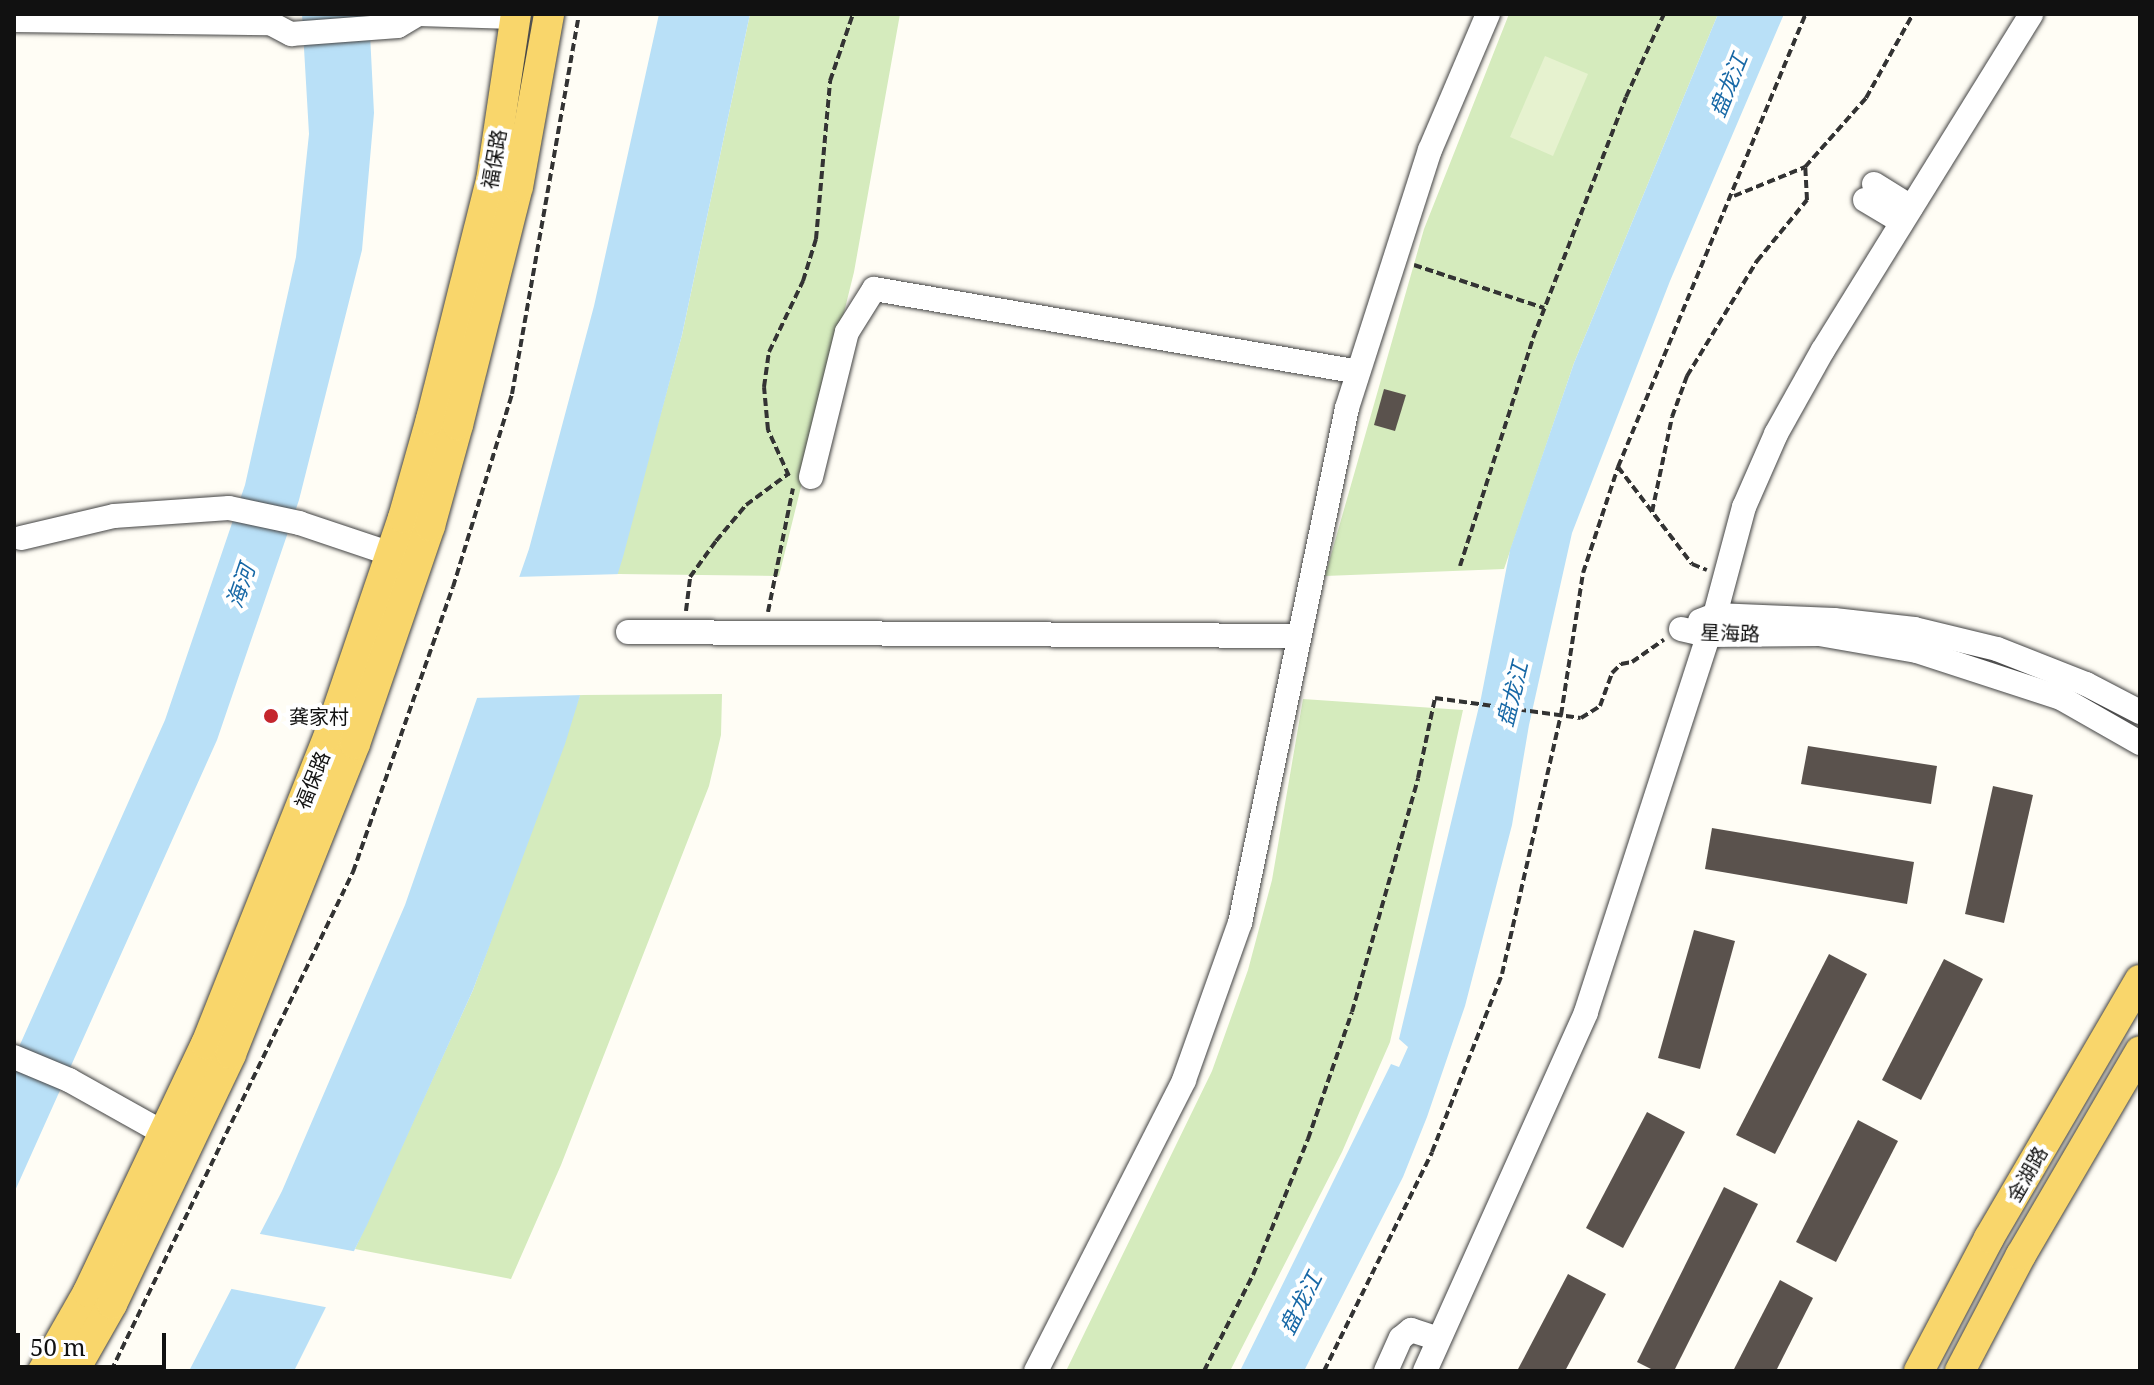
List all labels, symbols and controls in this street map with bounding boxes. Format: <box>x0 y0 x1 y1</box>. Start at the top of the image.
water label: 盘龙江 <box>1703 49 1753 121</box>
street label: 福保路 <box>477 127 511 191</box>
water label: 海河 <box>220 561 260 611</box>
street label: 星海路 <box>1700 620 1760 646</box>
water label: 盘龙江 <box>1491 659 1533 729</box>
place label: 龚家村 <box>289 704 349 728</box>
marker: 龚家村 <box>260 705 282 727</box>
street label: 福保路 <box>290 748 334 812</box>
street label: 金湖路 <box>2002 1142 2052 1206</box>
water label: 盘龙江 <box>1273 1268 1327 1338</box>
scale bar <box>20 1317 170 1367</box>
text: 50 m <box>30 1330 86 1363</box>

